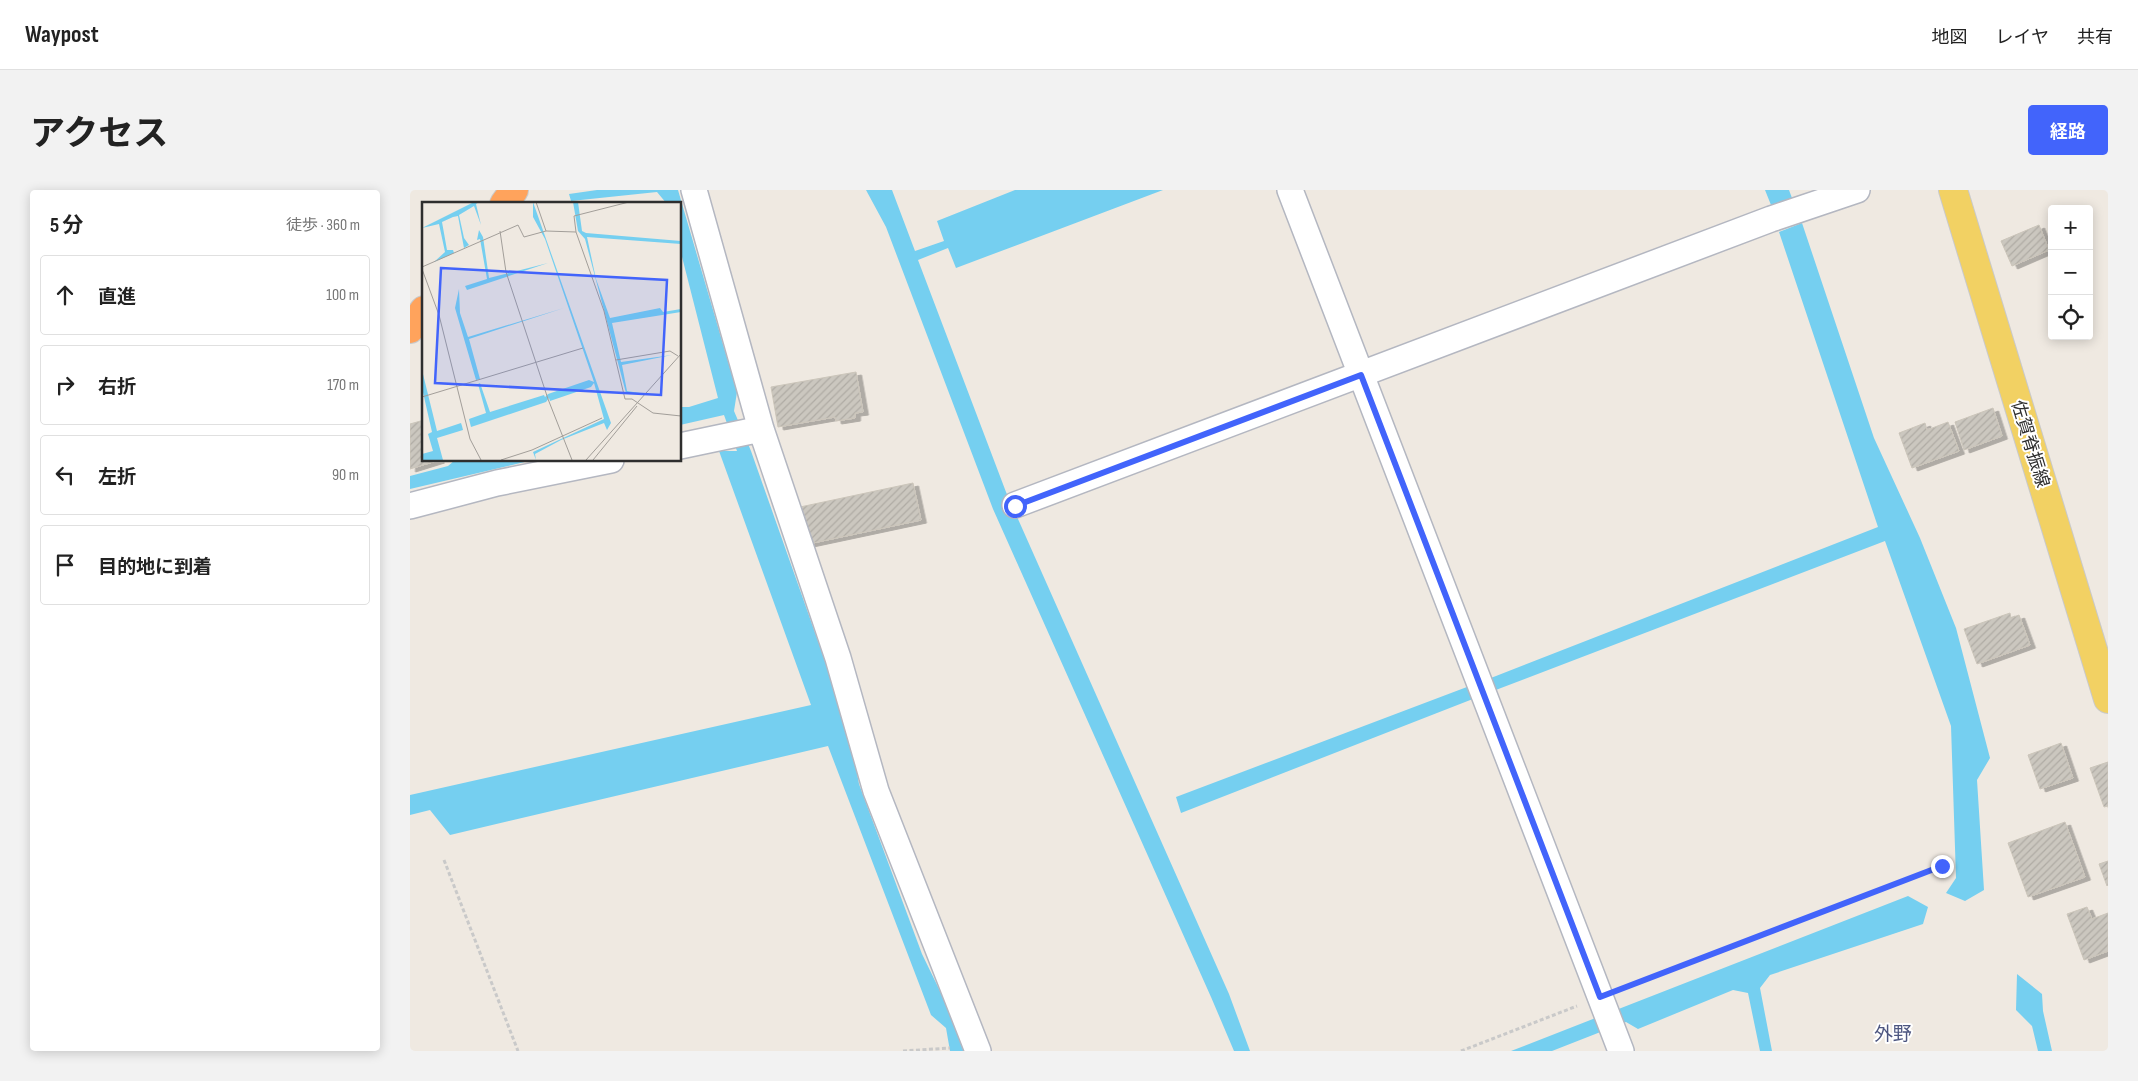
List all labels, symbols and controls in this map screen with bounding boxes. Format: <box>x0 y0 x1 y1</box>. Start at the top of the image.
text: Waypost <box>25 20 99 49</box>
text: 地図 <box>1932 27 1968 48</box>
text: レイヤ <box>1996 27 2049 48</box>
text: 共有 <box>2077 27 2113 48</box>
button: 経路 <box>2028 105 2108 155</box>
text: アクセス <box>30 113 168 156</box>
inset map <box>422 202 681 461</box>
map controls <box>2048 205 2093 340</box>
button: + <box>2048 205 2093 250</box>
text: 5 分 <box>50 213 84 238</box>
text: 徒歩 · 360 m <box>286 216 360 235</box>
button: − <box>2048 250 2093 295</box>
icon: ahead <box>51 281 79 309</box>
text: 直進 <box>98 286 136 309</box>
text: 100 m <box>326 286 359 305</box>
button: locate <box>2048 295 2093 340</box>
icon: right <box>51 371 79 399</box>
text: 右折 <box>98 376 136 399</box>
text: 170 m <box>327 376 359 395</box>
street label: 佐賀脊振線 <box>2007 398 2053 490</box>
icon: left <box>51 461 79 489</box>
text: 左折 <box>98 466 136 489</box>
text: 90 m <box>332 466 359 485</box>
route start <box>1004 495 1027 518</box>
icon: arrive <box>51 551 79 579</box>
text: 目的地に到着 <box>98 556 212 579</box>
route end <box>1931 855 1954 878</box>
district label: 外野 <box>1874 1023 1912 1046</box>

